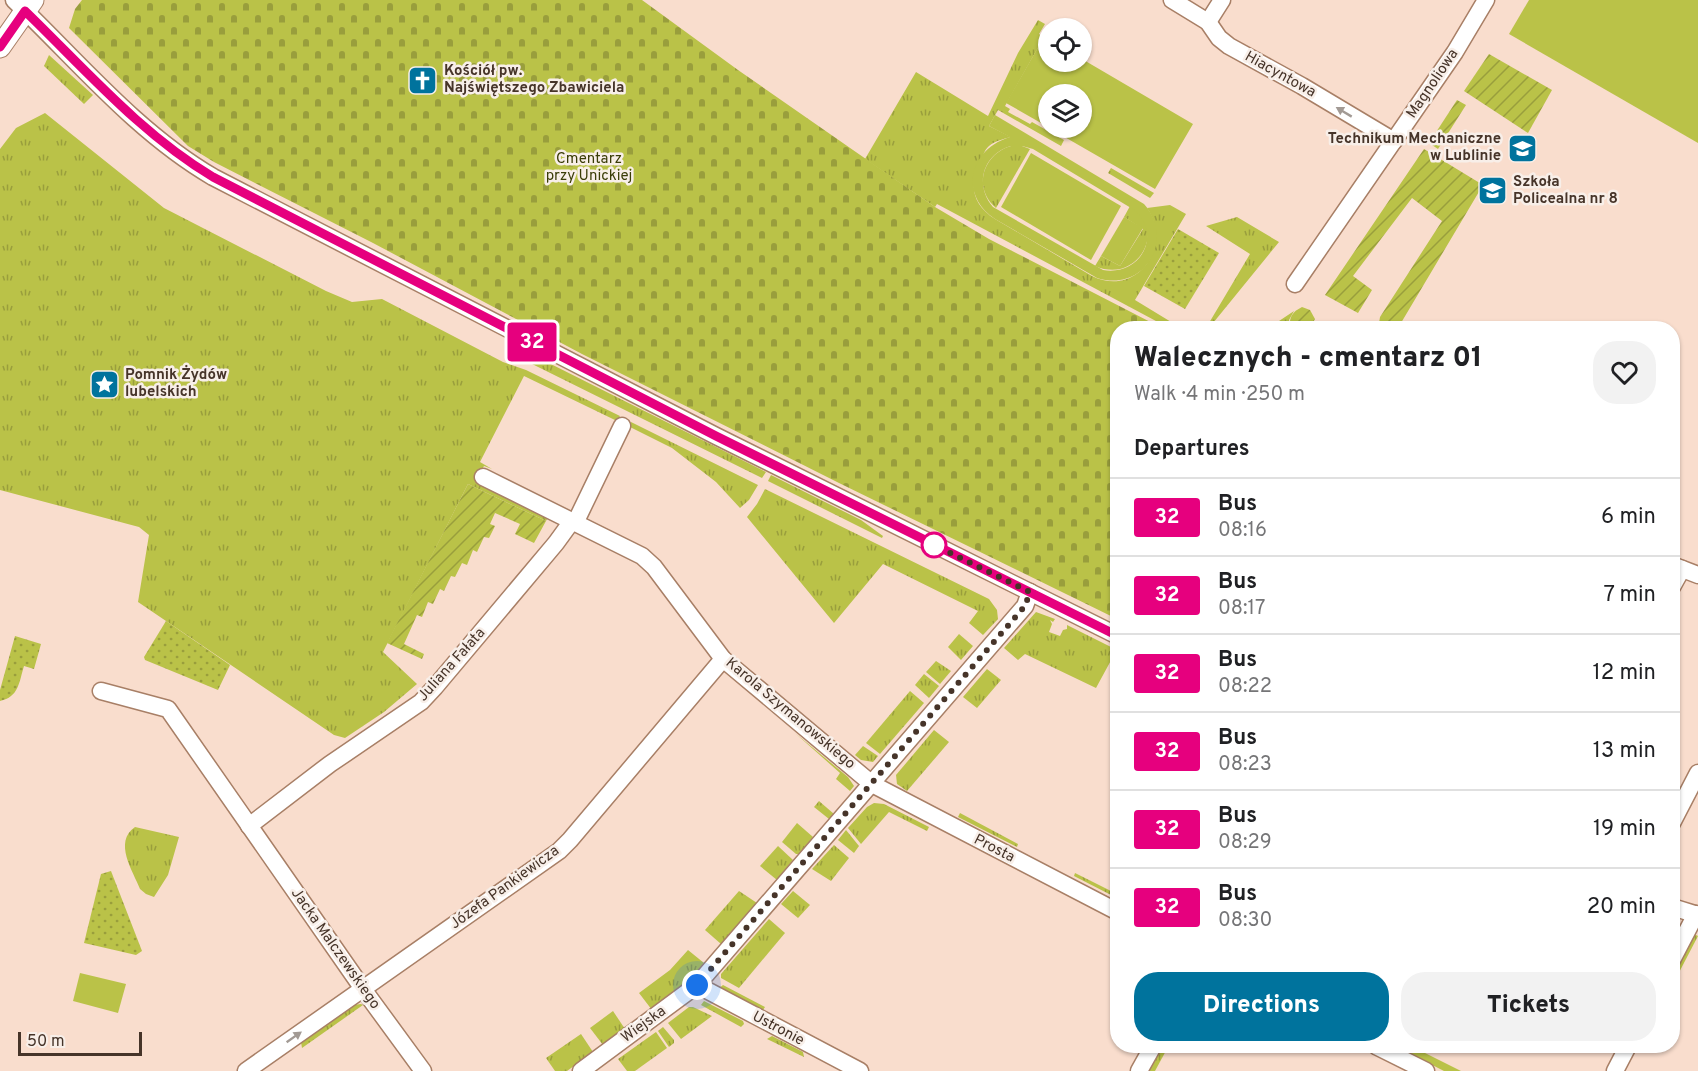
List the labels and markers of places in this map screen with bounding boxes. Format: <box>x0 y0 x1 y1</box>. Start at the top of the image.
place label: Kościół pw. Najświętszego Zbawiciela <box>444 62 624 98</box>
church icon: Kościół pw. Najświętszego Zbawiciela <box>407 64 439 96</box>
place label: Technikum Mechaniczne w Lublinie <box>1328 130 1501 166</box>
school or university icon: Technikum Mechaniczne w Lublinie <box>1506 132 1538 164</box>
place label: Szkoła Policealna nr 8 <box>1513 173 1618 209</box>
school or university icon: Szkoła Policealna nr 8 <box>1476 175 1508 207</box>
place label: Pomnik Żydów lubelskich <box>125 365 227 402</box>
place icon: Pomnik Żydów lubelskich <box>88 368 120 400</box>
unlabelled marker <box>921 532 947 558</box>

